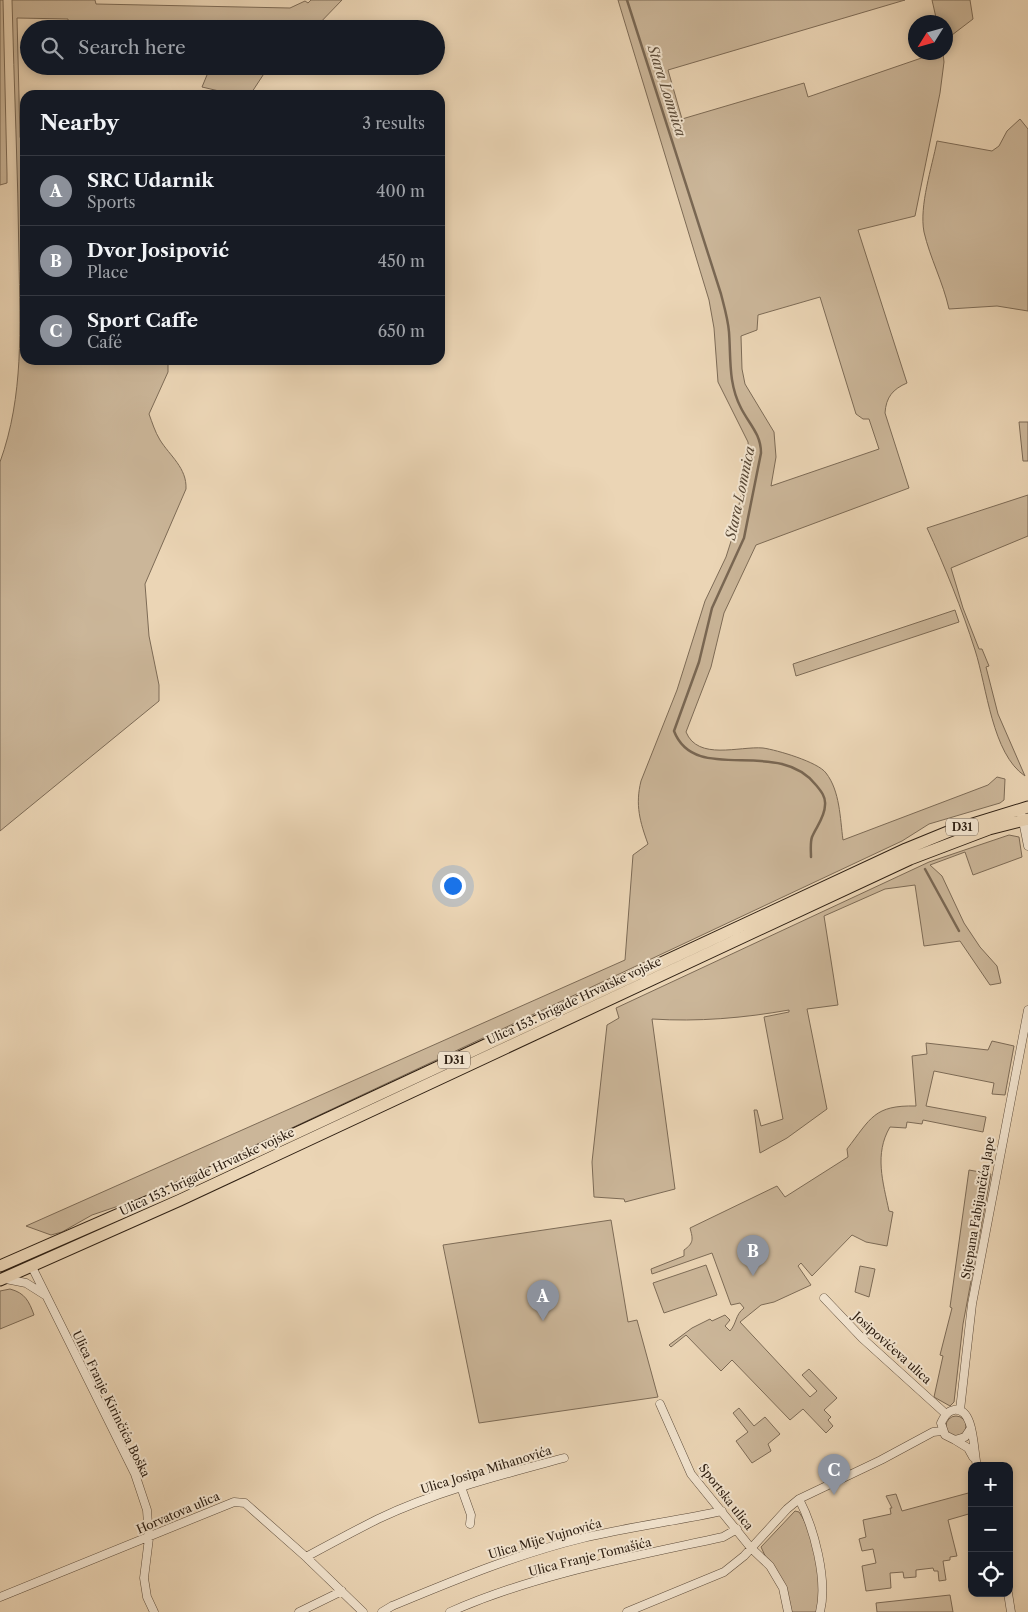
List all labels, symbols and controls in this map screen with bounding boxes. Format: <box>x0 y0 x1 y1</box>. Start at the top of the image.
north arrow <box>908 15 953 60</box>
search box <box>20 20 445 75</box>
icon: search <box>38 34 66 62</box>
text: Search here <box>78 36 186 59</box>
water label: Stara Lomnica <box>643 42 690 140</box>
text: Nearby <box>40 110 119 135</box>
text: 3 results <box>362 113 425 133</box>
text: SRC Udarnik <box>87 169 214 192</box>
text: A <box>50 181 62 201</box>
text: 400 m <box>376 181 425 201</box>
text: Sports <box>87 192 136 212</box>
text: Dvor Josipović <box>87 239 229 262</box>
text: B <box>50 251 62 271</box>
text: 450 m <box>378 251 425 271</box>
text: Place <box>87 262 128 282</box>
text: Sport Caffe <box>87 309 198 332</box>
text: C <box>50 321 62 341</box>
text: 650 m <box>378 321 425 341</box>
text: Café <box>87 332 122 352</box>
water label: Stara Lomnica <box>721 444 759 542</box>
road number: D31 <box>946 819 978 836</box>
your location <box>440 873 466 899</box>
street label: Ulica 153. brigade Hrvatske vojske <box>484 953 664 1048</box>
road number: D31 <box>438 1052 470 1068</box>
street label: Ulica 153. brigade Hrvatske vojske <box>117 1124 297 1219</box>
street label: Stjepana Fabijančića Jape <box>958 1135 997 1280</box>
pin: B <box>737 1235 769 1276</box>
pin: A <box>527 1280 559 1321</box>
street label: Josipovićeva ulica <box>848 1307 935 1387</box>
street label: Ulica Franje Kirinčića Boška <box>69 1328 154 1480</box>
street label: Ulica Josipa Mihanovića <box>418 1442 554 1497</box>
pin: C <box>818 1454 850 1495</box>
street label: Sportska ulica <box>696 1461 757 1533</box>
map controls <box>968 1462 1013 1597</box>
button: + <box>968 1462 1013 1507</box>
street label: Horvatova ulica <box>134 1488 222 1537</box>
button: − <box>968 1507 1013 1552</box>
street label: Ulica Mije Vujnovića <box>487 1515 604 1562</box>
street label: Ulica Franje Tomašića <box>527 1534 654 1579</box>
button: locate <box>968 1552 1013 1597</box>

